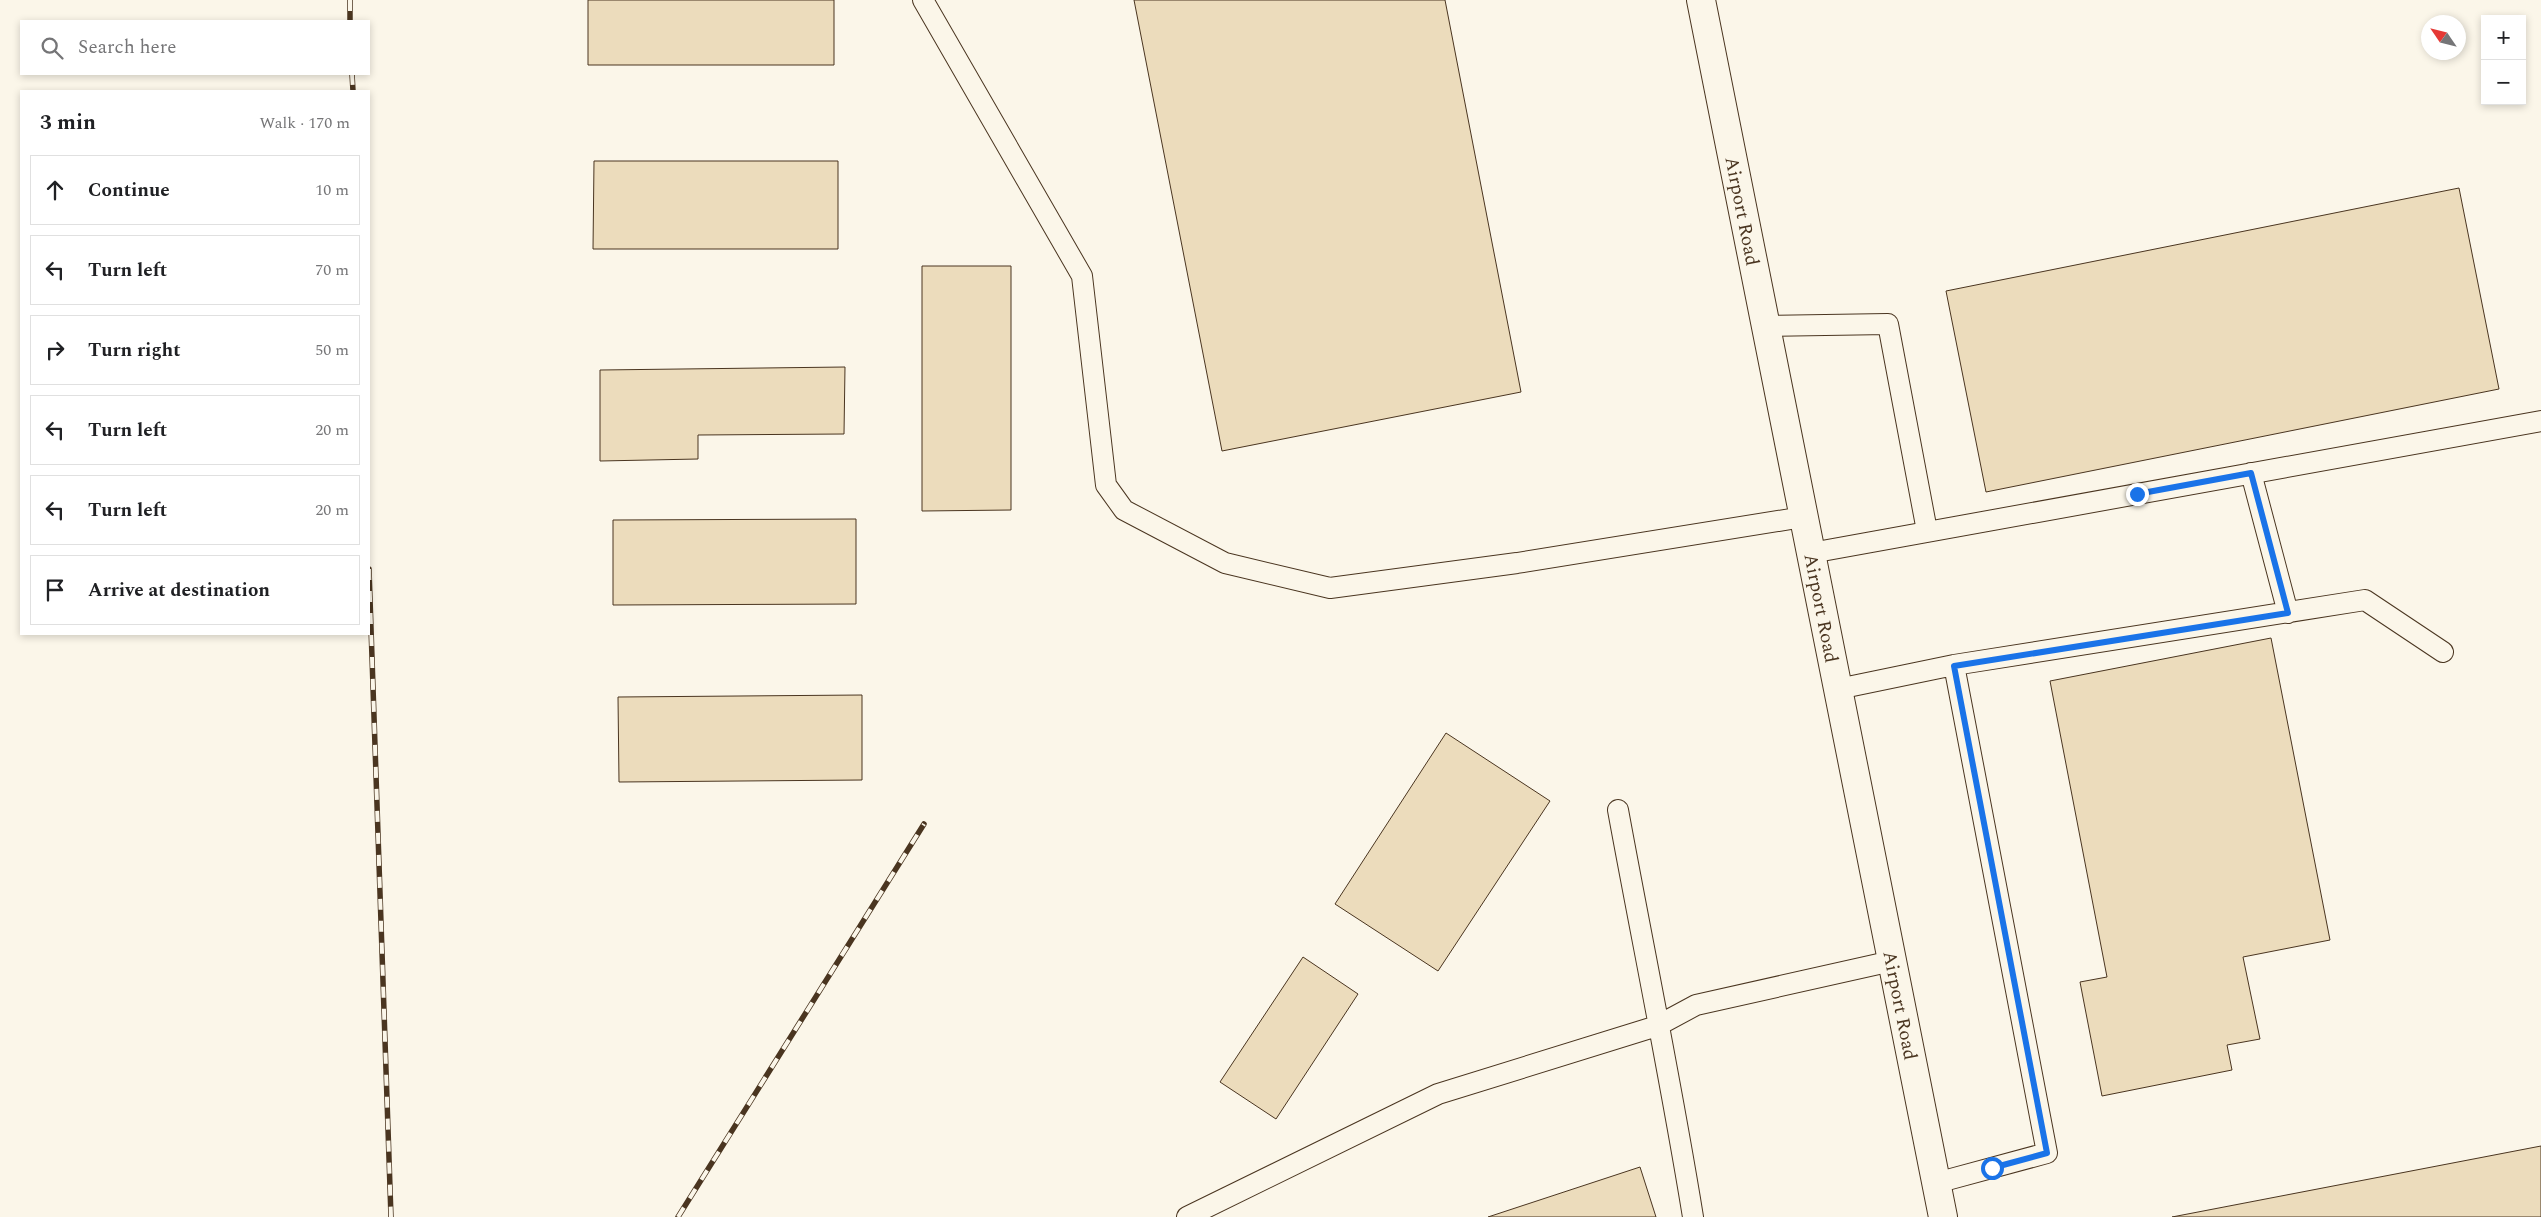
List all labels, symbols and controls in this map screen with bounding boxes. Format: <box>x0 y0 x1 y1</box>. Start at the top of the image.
north arrow <box>2421 15 2466 60</box>
map controls <box>2481 15 2526 105</box>
button: + <box>2481 15 2526 60</box>
search box <box>20 20 370 75</box>
text: Search here <box>78 33 177 62</box>
icon: search <box>38 34 66 62</box>
button: − <box>2481 60 2526 105</box>
text: 3 min <box>40 107 96 139</box>
text: Walk · 170 m <box>259 111 350 135</box>
street label: Airport Road <box>1716 154 1766 268</box>
icon: ahead <box>41 176 69 204</box>
text: Continue <box>88 176 170 205</box>
text: 10 m <box>315 178 349 202</box>
icon: left <box>41 256 69 284</box>
text: Turn left <box>88 256 167 285</box>
text: 70 m <box>315 258 349 282</box>
icon: right <box>41 336 69 364</box>
text: Turn right <box>88 336 181 365</box>
text: 50 m <box>315 338 349 362</box>
icon: left <box>41 416 69 444</box>
text: Turn left <box>88 416 167 445</box>
text: 20 m <box>315 418 349 442</box>
route end <box>2126 483 2149 506</box>
icon: left <box>41 496 69 524</box>
text: Turn left <box>88 496 167 525</box>
text: 20 m <box>315 498 349 522</box>
street label: Airport Road <box>1795 551 1845 666</box>
icon: arrive <box>41 576 69 604</box>
text: Arrive at destination <box>88 576 270 605</box>
street label: Airport Road <box>1874 948 1924 1063</box>
route start <box>1981 1157 2004 1180</box>

